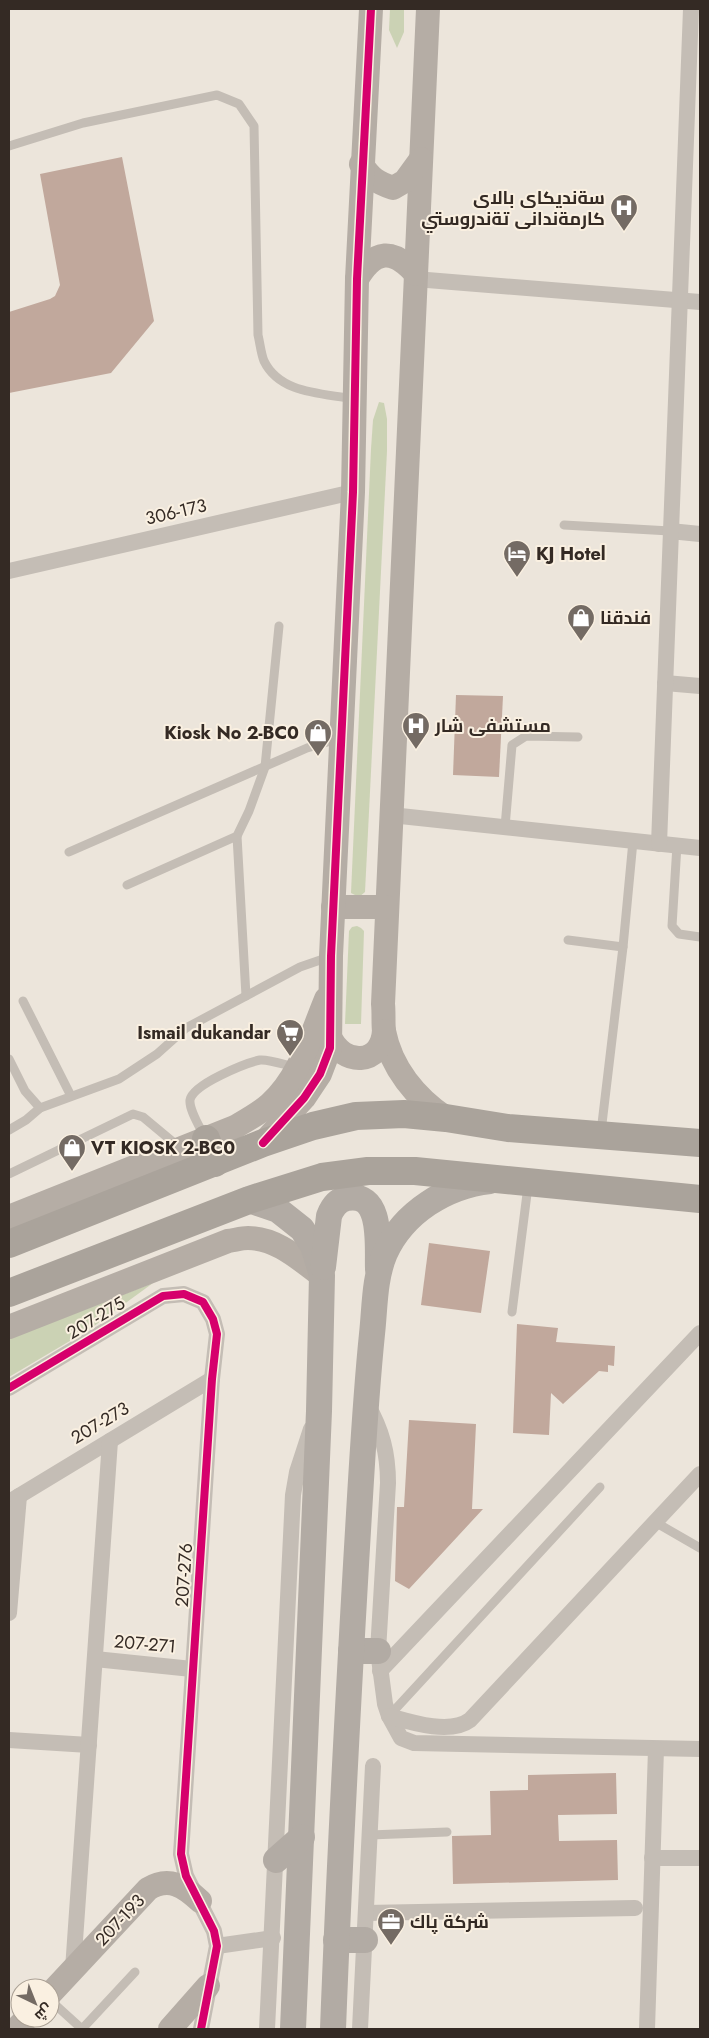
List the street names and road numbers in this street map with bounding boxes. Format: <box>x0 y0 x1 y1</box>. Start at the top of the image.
street label: 306-173 <box>143 492 209 532</box>
street label: 207-275 <box>62 1290 130 1346</box>
street label: 207-273 <box>66 1395 134 1451</box>
street label: 207-276 <box>169 1542 199 1608</box>
street label: 207-271 <box>113 1628 177 1660</box>
street label: 207-193 <box>89 1888 151 1952</box>

